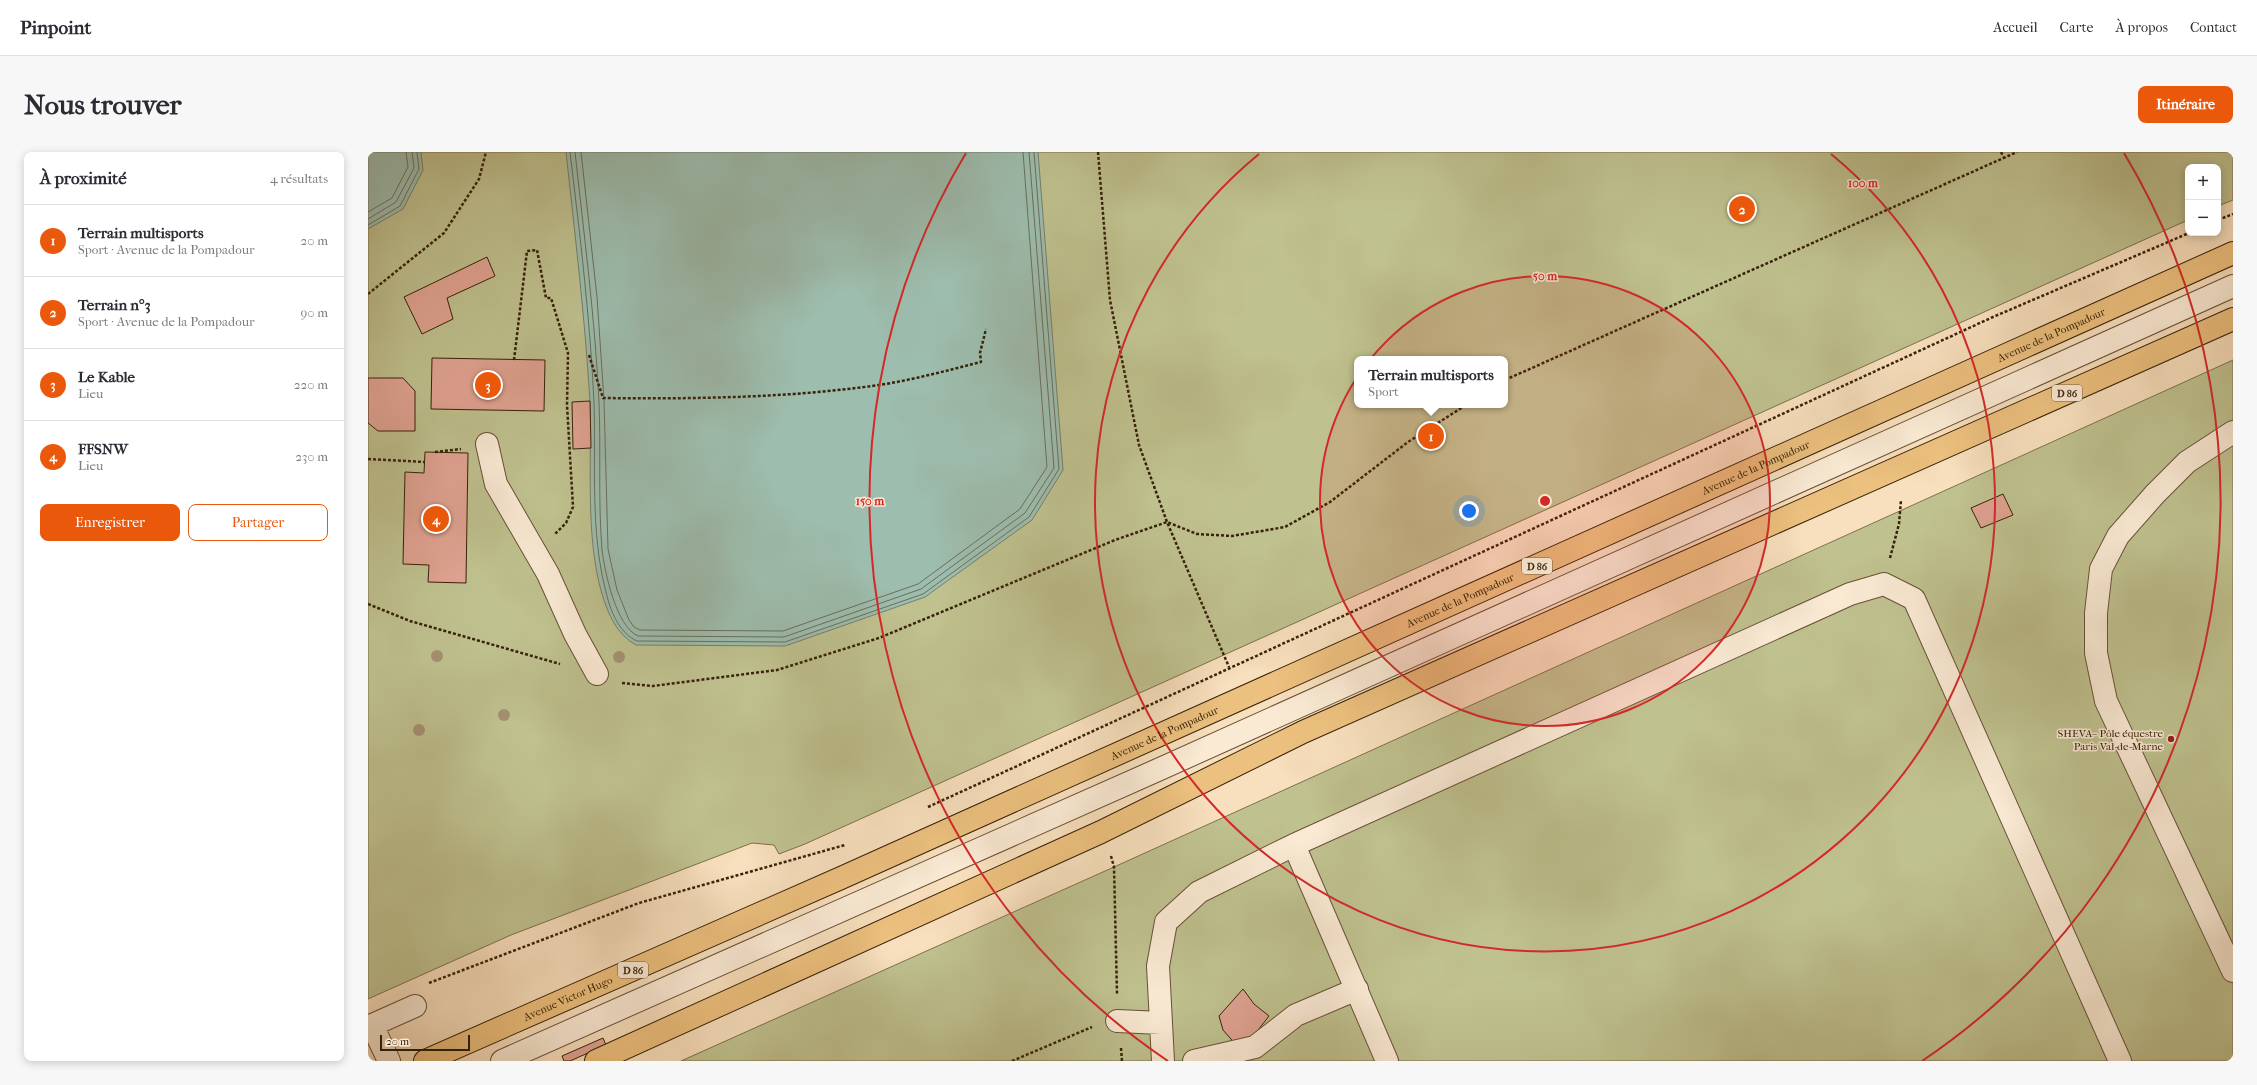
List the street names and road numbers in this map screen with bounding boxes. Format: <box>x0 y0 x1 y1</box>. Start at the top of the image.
street label: Avenue de la Pompadour <box>1995 305 2108 365</box>
road number: D 86 <box>2052 385 2082 401</box>
street label: Avenue de la Pompadour <box>1699 438 1812 498</box>
road number: D 86 <box>1522 558 1552 574</box>
street label: Avenue de la Pompadour <box>1403 571 1516 631</box>
street label: Avenue de la Pompadour <box>1108 703 1221 763</box>
road number: D 86 <box>618 962 648 978</box>
street label: Avenue Victor Hugo <box>521 973 615 1024</box>

